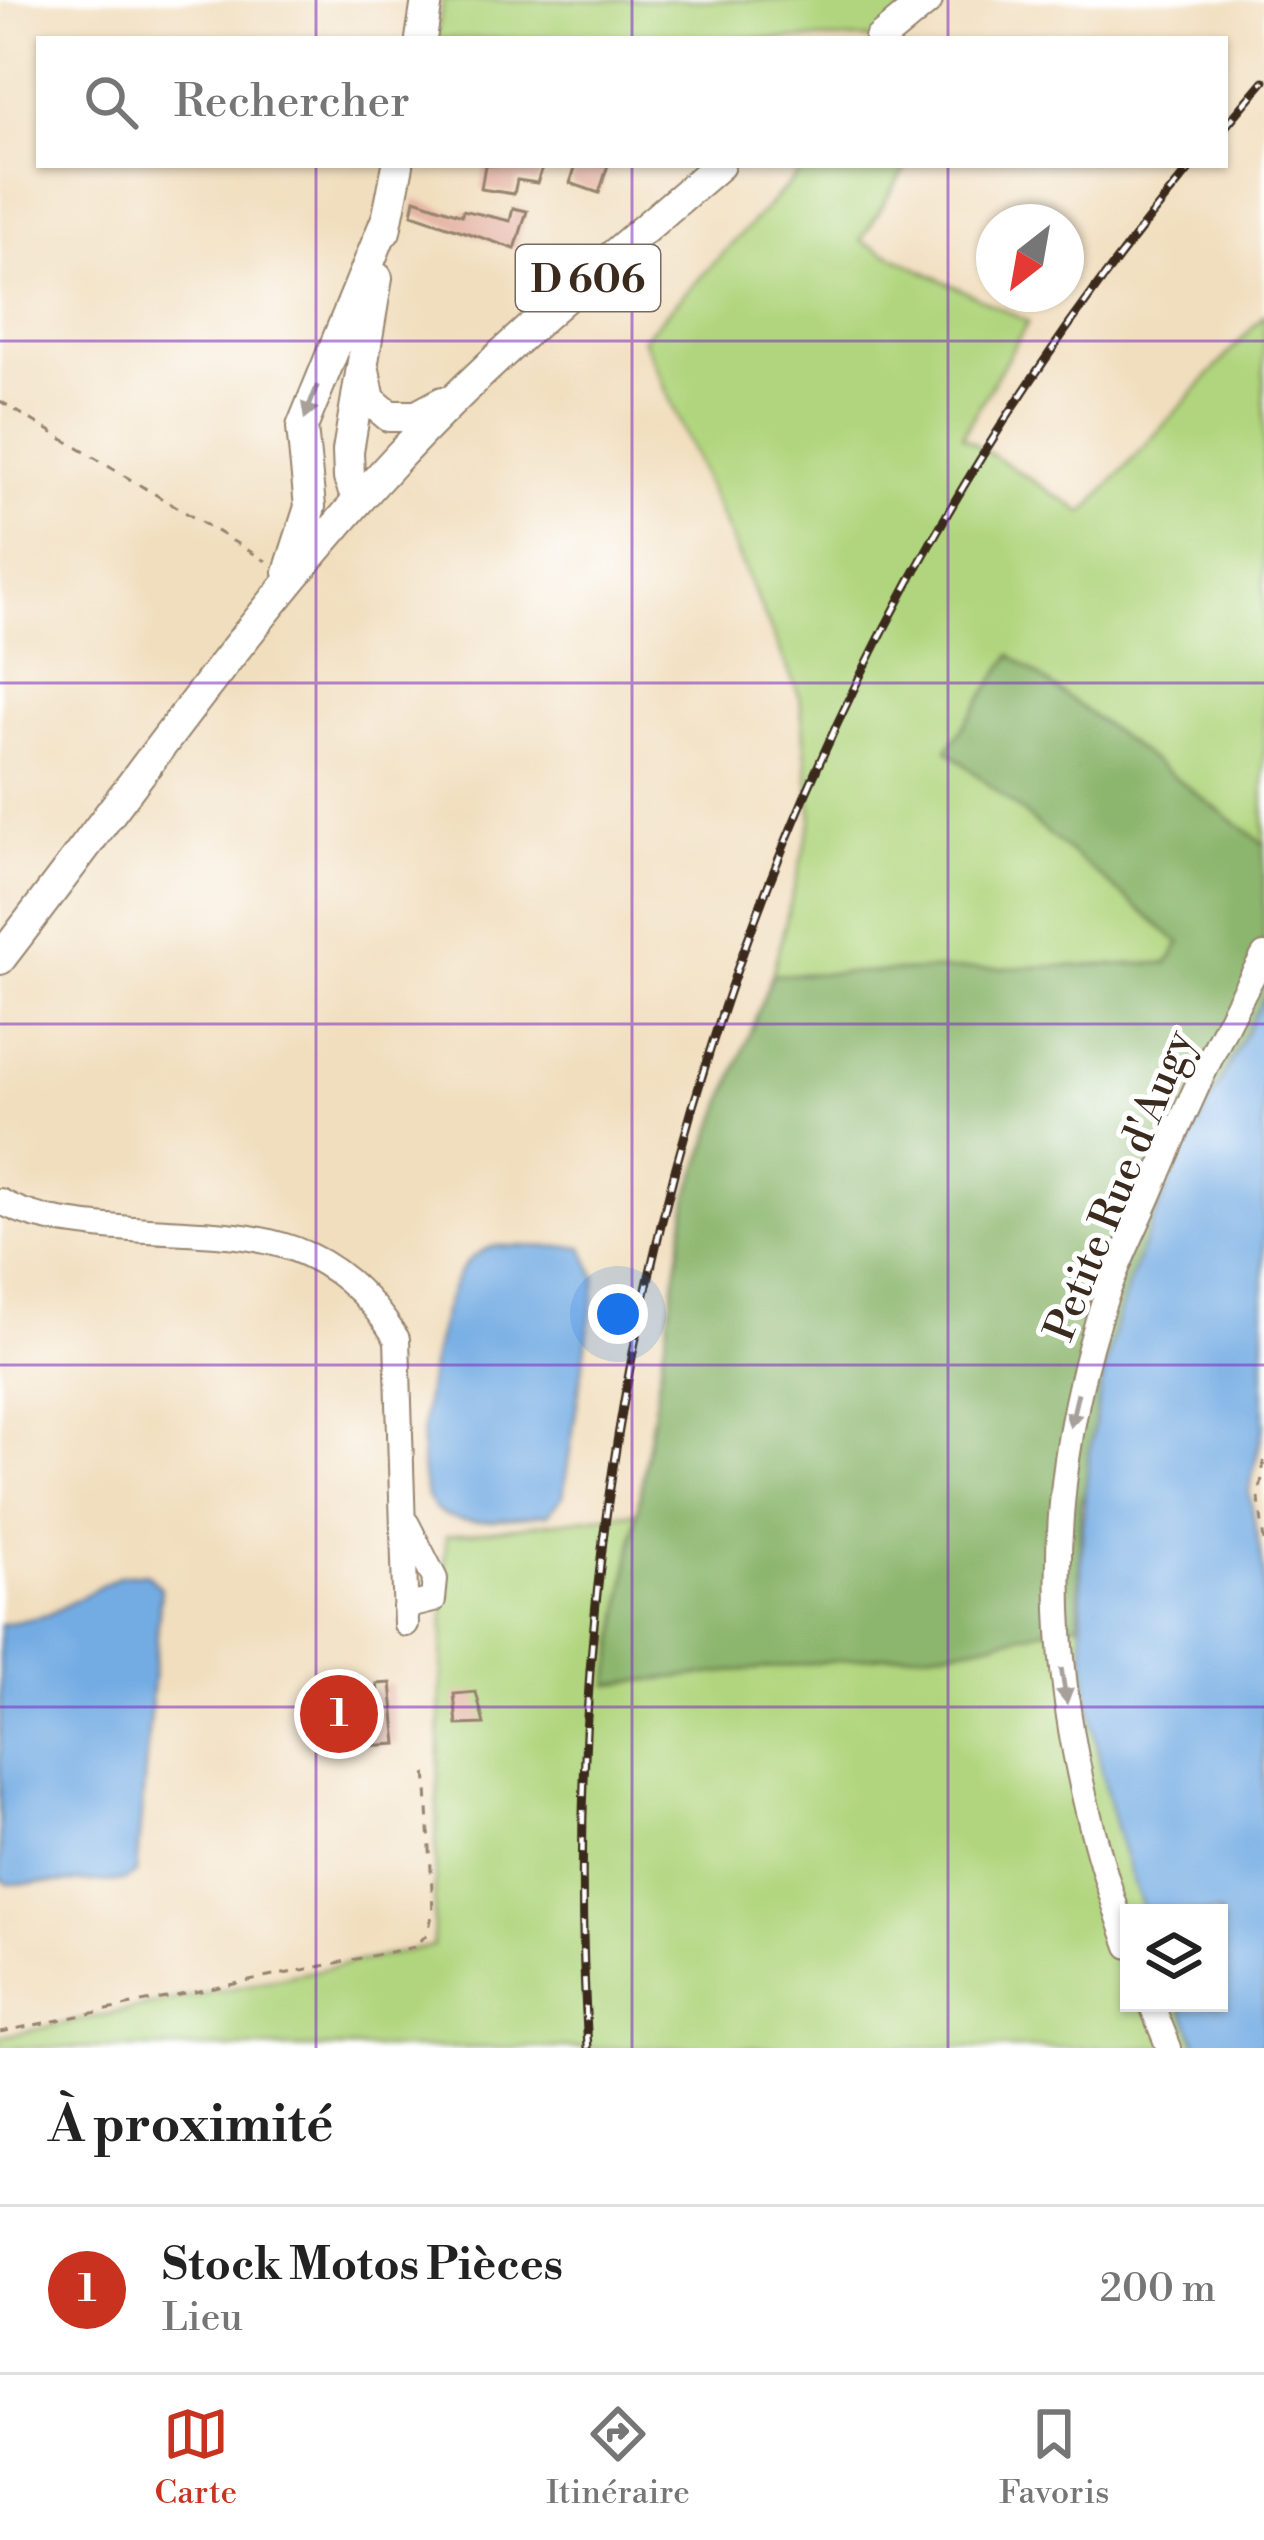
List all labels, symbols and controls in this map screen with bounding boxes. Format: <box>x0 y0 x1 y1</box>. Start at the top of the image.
search box <box>36 36 1228 168</box>
icon: search <box>78 69 144 135</box>
text: Rechercher <box>174 74 410 131</box>
north arrow <box>976 204 1084 312</box>
road number: D 606 <box>516 245 660 311</box>
one-way arrow <box>301 384 320 420</box>
street label: Petite Rue d'Augy <box>1034 1022 1208 1349</box>
your location <box>588 1284 648 1344</box>
one-way arrow <box>1064 1392 1083 1429</box>
one-way arrow <box>1054 1668 1073 1705</box>
pin: 1 <box>300 1669 378 1759</box>
map controls <box>1120 1904 1228 2012</box>
button: layers <box>1120 1904 1228 2012</box>
text: À proximité <box>48 2094 333 2158</box>
text: Stock Motos Pièces <box>162 2237 563 2294</box>
text: 1 <box>78 2265 96 2314</box>
text: 200 m <box>1100 2265 1216 2314</box>
text: Lieu <box>162 2294 243 2343</box>
tab: Carte <box>155 2401 237 2514</box>
tab: Itinéraire <box>546 2401 690 2514</box>
tab: Favoris <box>999 2401 1109 2514</box>

